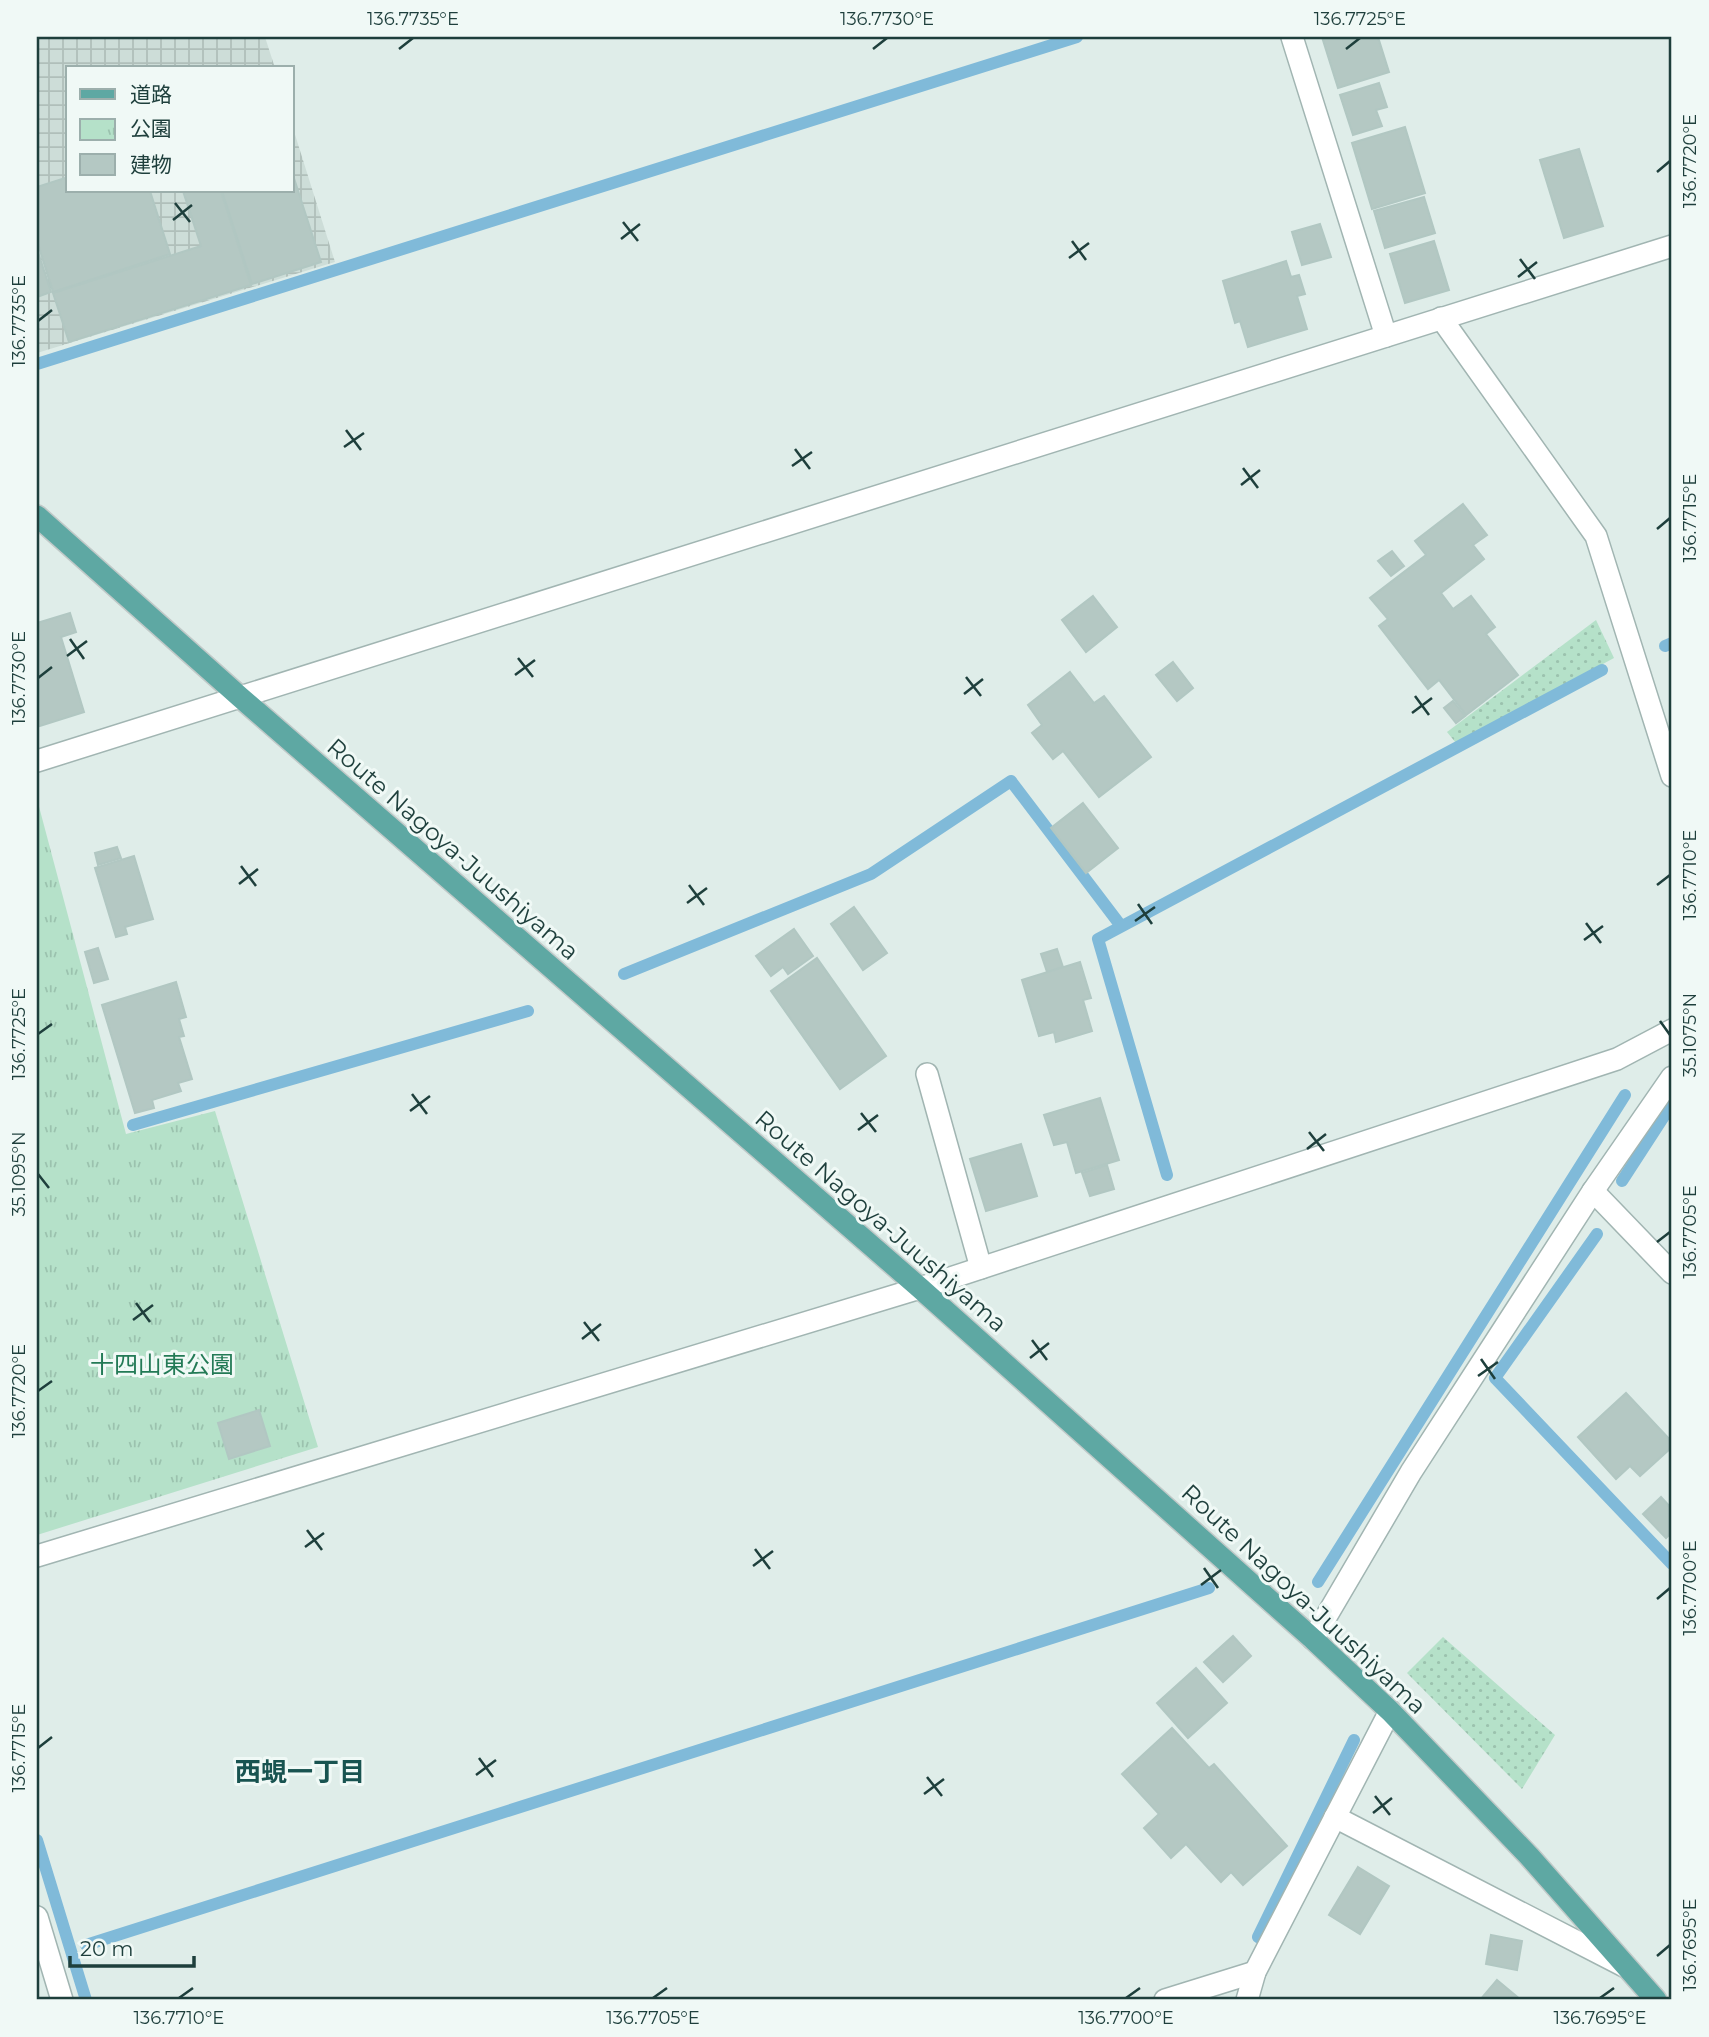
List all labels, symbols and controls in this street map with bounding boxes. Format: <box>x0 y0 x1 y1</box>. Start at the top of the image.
text: 136.7735°E <box>367 8 459 30</box>
text: 136.7730°E <box>840 8 934 30</box>
text: 136.7725°E <box>1314 8 1406 30</box>
legend <box>66 66 294 192</box>
text: 道路 <box>130 82 172 107</box>
text: 136.7720°E <box>1679 114 1701 208</box>
text: 公園 <box>130 116 172 141</box>
text: 建物 <box>130 152 172 177</box>
text: 136.7735°E <box>8 275 30 367</box>
text: 136.7715°E <box>1679 474 1701 562</box>
text: 136.7730°E <box>8 631 30 725</box>
street label: Route Nagoya-Juushiyama <box>321 732 585 966</box>
text: 136.7710°E <box>1679 830 1701 920</box>
text: 136.7725°E <box>8 988 30 1080</box>
text: 35.1075°N <box>1679 993 1701 1077</box>
street label: Route Nagoya-Juushiyama <box>749 1104 1013 1338</box>
text: 35.1095°N <box>8 1131 30 1217</box>
text: 136.7705°E <box>1679 1185 1701 1279</box>
text: 136.7720°E <box>8 1344 30 1438</box>
park label: 十四山東公園 <box>90 1350 234 1379</box>
street label: Route Nagoya-Juushiyama <box>1176 1478 1432 1720</box>
text: 136.7700°E <box>1679 1540 1701 1636</box>
text: 136.7715°E <box>8 1704 30 1792</box>
district label: 西蜆一丁目 <box>235 1756 365 1788</box>
text: 136.7695°E <box>1679 1898 1701 1992</box>
scale bar <box>70 1925 194 1969</box>
text: 20 m <box>80 1936 134 1961</box>
text: 136.7710°E <box>134 2007 224 2029</box>
text: 136.7705°E <box>606 2007 700 2029</box>
text: 136.7700°E <box>1078 2007 1174 2029</box>
text: 136.7695°E <box>1553 2007 1647 2029</box>

